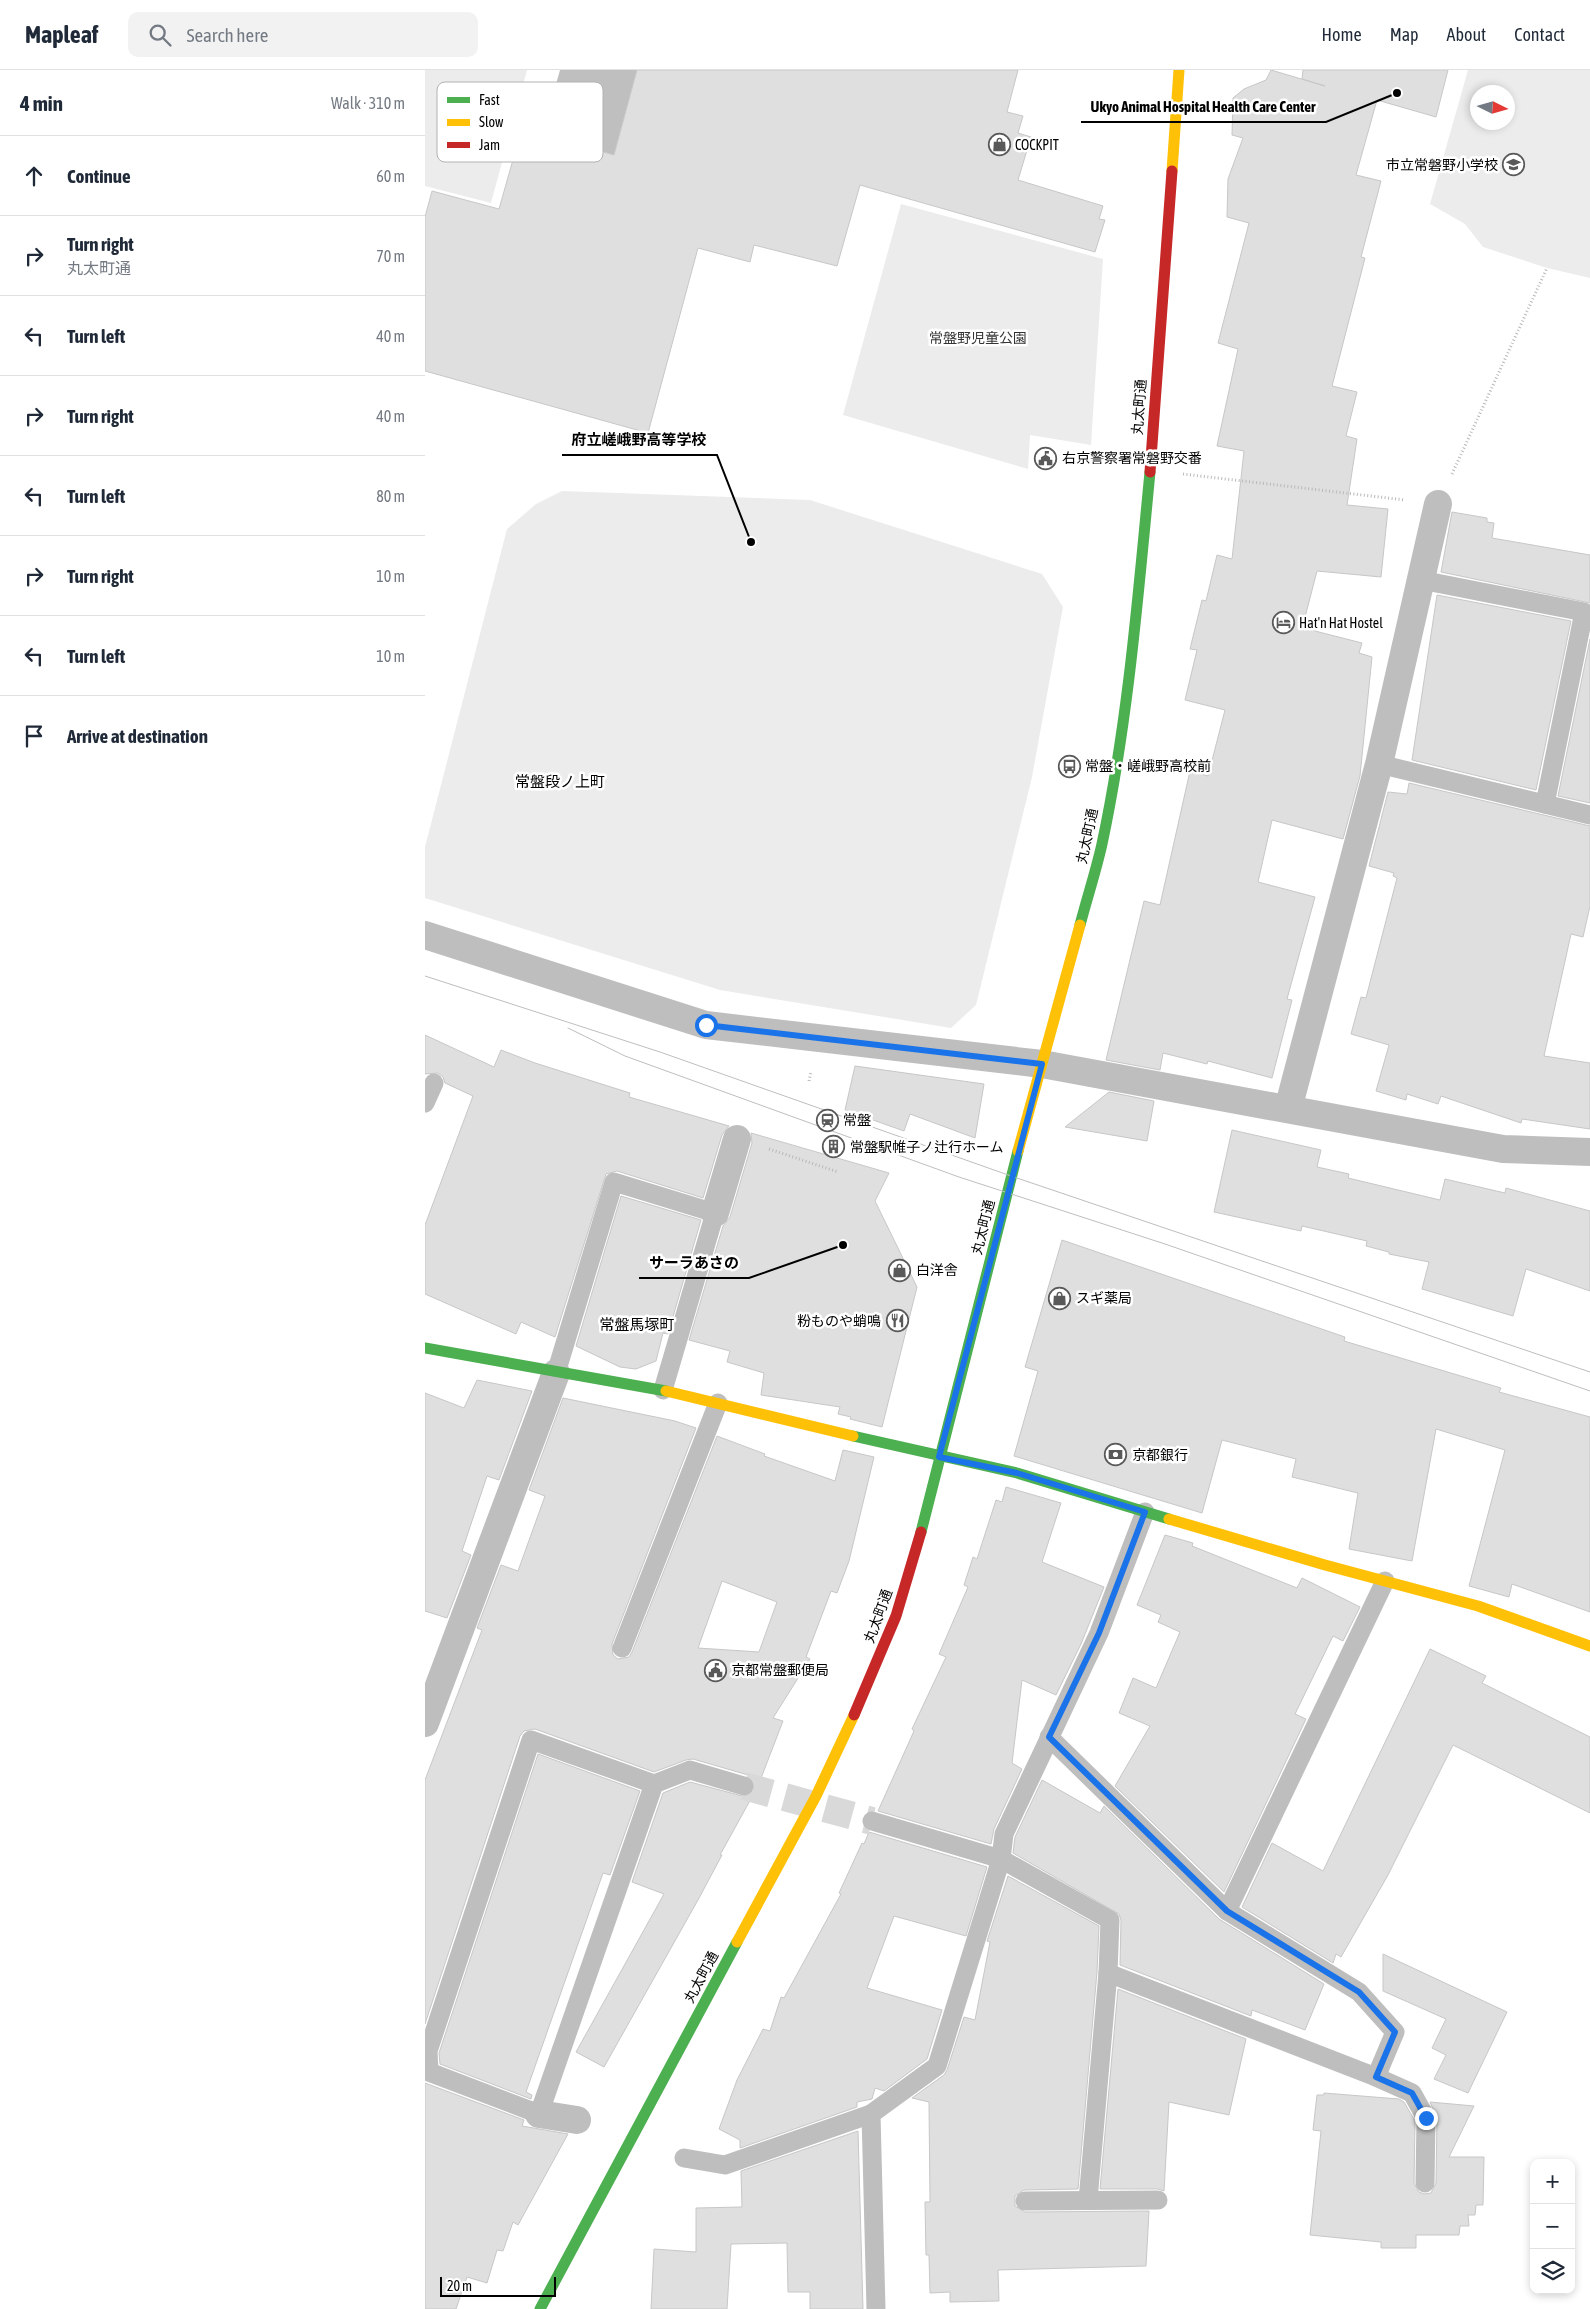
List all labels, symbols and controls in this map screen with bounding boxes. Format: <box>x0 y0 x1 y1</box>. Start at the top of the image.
search box <box>128 12 478 57</box>
text: Mapleaf <box>25 21 98 48</box>
icon: search <box>146 21 174 49</box>
text: Search here <box>186 24 268 46</box>
text: Home <box>1322 24 1362 45</box>
text: Map <box>1390 24 1419 45</box>
text: About <box>1447 24 1486 45</box>
text: Contact <box>1514 24 1565 45</box>
legend <box>437 82 603 162</box>
north arrow <box>1470 85 1515 130</box>
text: 4 min <box>20 91 63 115</box>
text: Fast <box>479 92 500 108</box>
callout: Ukyo Animal Hospital Health Care Center <box>1081 92 1326 122</box>
text: Walk · 310 m <box>331 94 405 112</box>
text: Ukyo Animal Hospital Health Care Center <box>1091 98 1316 115</box>
text: Slow <box>479 114 504 130</box>
shop icon: COCKPIT <box>987 133 1011 157</box>
text: Jam <box>479 137 500 153</box>
place label: COCKPIT <box>1015 137 1059 153</box>
school or university icon: 市立常磐野小学校 <box>1502 153 1526 177</box>
place label: 市立常磐野小学校 <box>1386 157 1498 173</box>
icon: ahead <box>20 162 48 190</box>
text: Continue <box>67 165 131 187</box>
text: 60 m <box>376 167 405 185</box>
text: Turn right <box>67 233 134 255</box>
icon: right <box>20 242 48 270</box>
text: 70 m <box>376 247 405 265</box>
text: 丸太町通 <box>67 259 131 277</box>
icon: left <box>20 322 48 350</box>
text: Turn left <box>67 325 125 347</box>
text: 40 m <box>376 327 405 345</box>
park label: 常盤野児童公園 <box>929 330 1027 346</box>
street label: 丸太町通 <box>1129 379 1149 435</box>
icon: right <box>20 402 48 430</box>
text: Turn right <box>67 405 134 427</box>
text: 40 m <box>376 407 405 425</box>
callout: 府立嵯峨野高等学校 <box>562 425 717 455</box>
text: 府立嵯峨野高等学校 <box>571 431 707 448</box>
public building icon: 右京警察署常磐野交番 <box>1034 446 1058 470</box>
place label: 右京警察署常磐野交番 <box>1062 450 1202 466</box>
icon: left <box>20 482 48 510</box>
text: Turn left <box>67 485 125 507</box>
text: 80 m <box>376 487 405 505</box>
icon: right <box>20 562 48 590</box>
text: Turn right <box>67 565 134 587</box>
text: 10 m <box>376 567 405 585</box>
hotel icon: Hat'n Hat Hostel <box>1271 611 1295 635</box>
place label: Hat'n Hat Hostel <box>1299 615 1383 631</box>
icon: left <box>20 642 48 670</box>
text: Turn left <box>67 645 125 667</box>
text: 10 m <box>376 647 405 665</box>
icon: arrive <box>20 722 48 750</box>
text: Arrive at destination <box>67 725 208 747</box>
bus stop icon: 常盤・嵯峨野高校前 <box>1057 754 1081 778</box>
place label: 常盤・嵯峨野高校前 <box>1085 758 1211 774</box>
district label: 常盤段ノ上町 <box>515 773 605 790</box>
street label: 丸太町通 <box>1073 807 1101 865</box>
route start <box>695 1014 718 1037</box>
station icon: 常盤 <box>815 1108 839 1132</box>
place label: 常盤 <box>843 1112 871 1128</box>
building icon: 常盤駅帷子ノ辻行ホーム <box>822 1135 846 1159</box>
place label: 常盤駅帷子ノ辻行ホーム <box>850 1139 1004 1155</box>
street label: 丸太町通 <box>968 1198 998 1256</box>
callout: サーラあさの <box>639 1248 749 1278</box>
text: サーラあさの <box>649 1254 739 1271</box>
shop icon: 白洋舎 <box>888 1258 912 1282</box>
place label: 白洋舎 <box>916 1262 958 1278</box>
shop icon: スギ薬局 <box>1048 1286 1072 1310</box>
place label: スギ薬局 <box>1076 1290 1132 1306</box>
restaurant icon: 粉ものや蛸鳴 <box>885 1309 909 1333</box>
place label: 粉ものや蛸鳴 <box>797 1313 881 1329</box>
district label: 常盤馬塚町 <box>599 1316 675 1333</box>
bank icon: 京都銀行 <box>1104 1443 1128 1467</box>
place label: 京都銀行 <box>1132 1447 1188 1463</box>
street label: 丸太町通 <box>861 1587 895 1645</box>
public building icon: 京都常盤郵便局 <box>703 1658 727 1682</box>
place label: 京都常盤郵便局 <box>731 1662 829 1678</box>
street label: 丸太町通 <box>681 1949 721 2005</box>
route end <box>1415 2107 1438 2130</box>
map controls <box>1530 2159 1575 2294</box>
button: + <box>1530 2159 1575 2204</box>
button: − <box>1530 2204 1575 2249</box>
button: layers <box>1530 2249 1575 2294</box>
scale bar <box>440 2274 556 2297</box>
text: 20 m <box>447 2278 472 2294</box>

